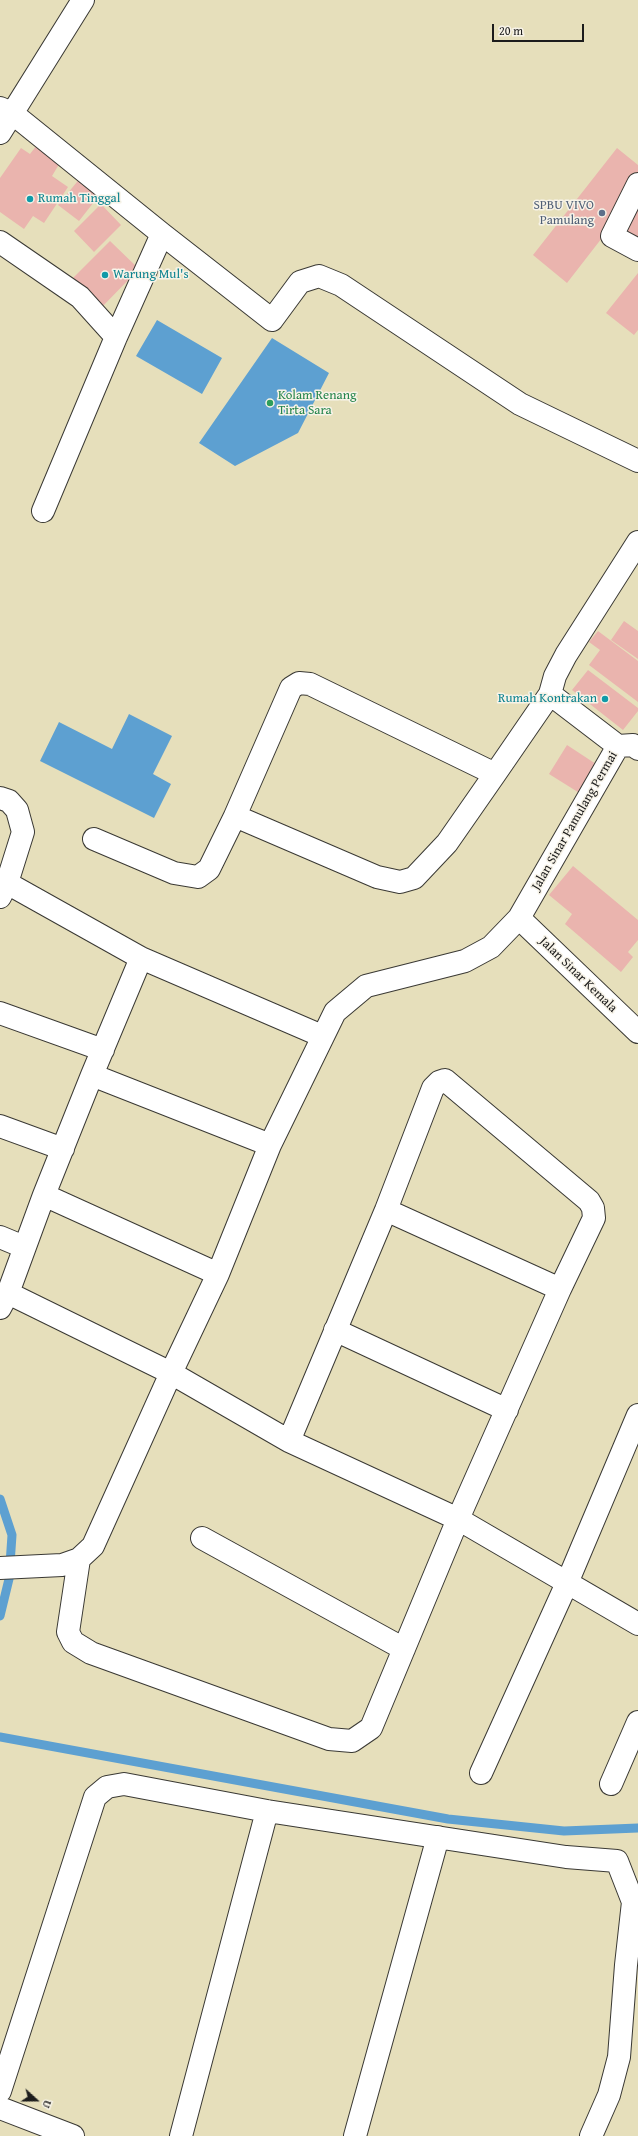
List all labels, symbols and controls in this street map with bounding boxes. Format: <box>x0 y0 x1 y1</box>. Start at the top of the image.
scale bar <box>494 16 586 42</box>
text: 20 m <box>499 22 523 39</box>
place label: Rumah Tinggal <box>38 191 120 207</box>
marker: Rumah Tinggal <box>25 194 35 204</box>
place label: SPBU VIVO Pamulang <box>533 198 594 229</box>
marker: SPBU VIVO Pamulang <box>597 208 607 218</box>
place label: Warung Mul's <box>113 267 189 283</box>
marker: Warung Mul's <box>100 270 110 280</box>
place label: Kolam Renang Tirta Sara <box>278 388 356 419</box>
marker: Kolam Renang Tirta Sara <box>265 398 275 408</box>
place label: Rumah Kontrakan <box>498 691 597 707</box>
marker: Rumah Kontrakan <box>600 694 610 704</box>
street label: Jalan Sinar Pamulang Permai <box>529 749 621 893</box>
street label: Jalan Sinar Kemala <box>536 934 620 1016</box>
north arrow <box>16 2080 56 2120</box>
text: U <box>38 2098 56 2111</box>

